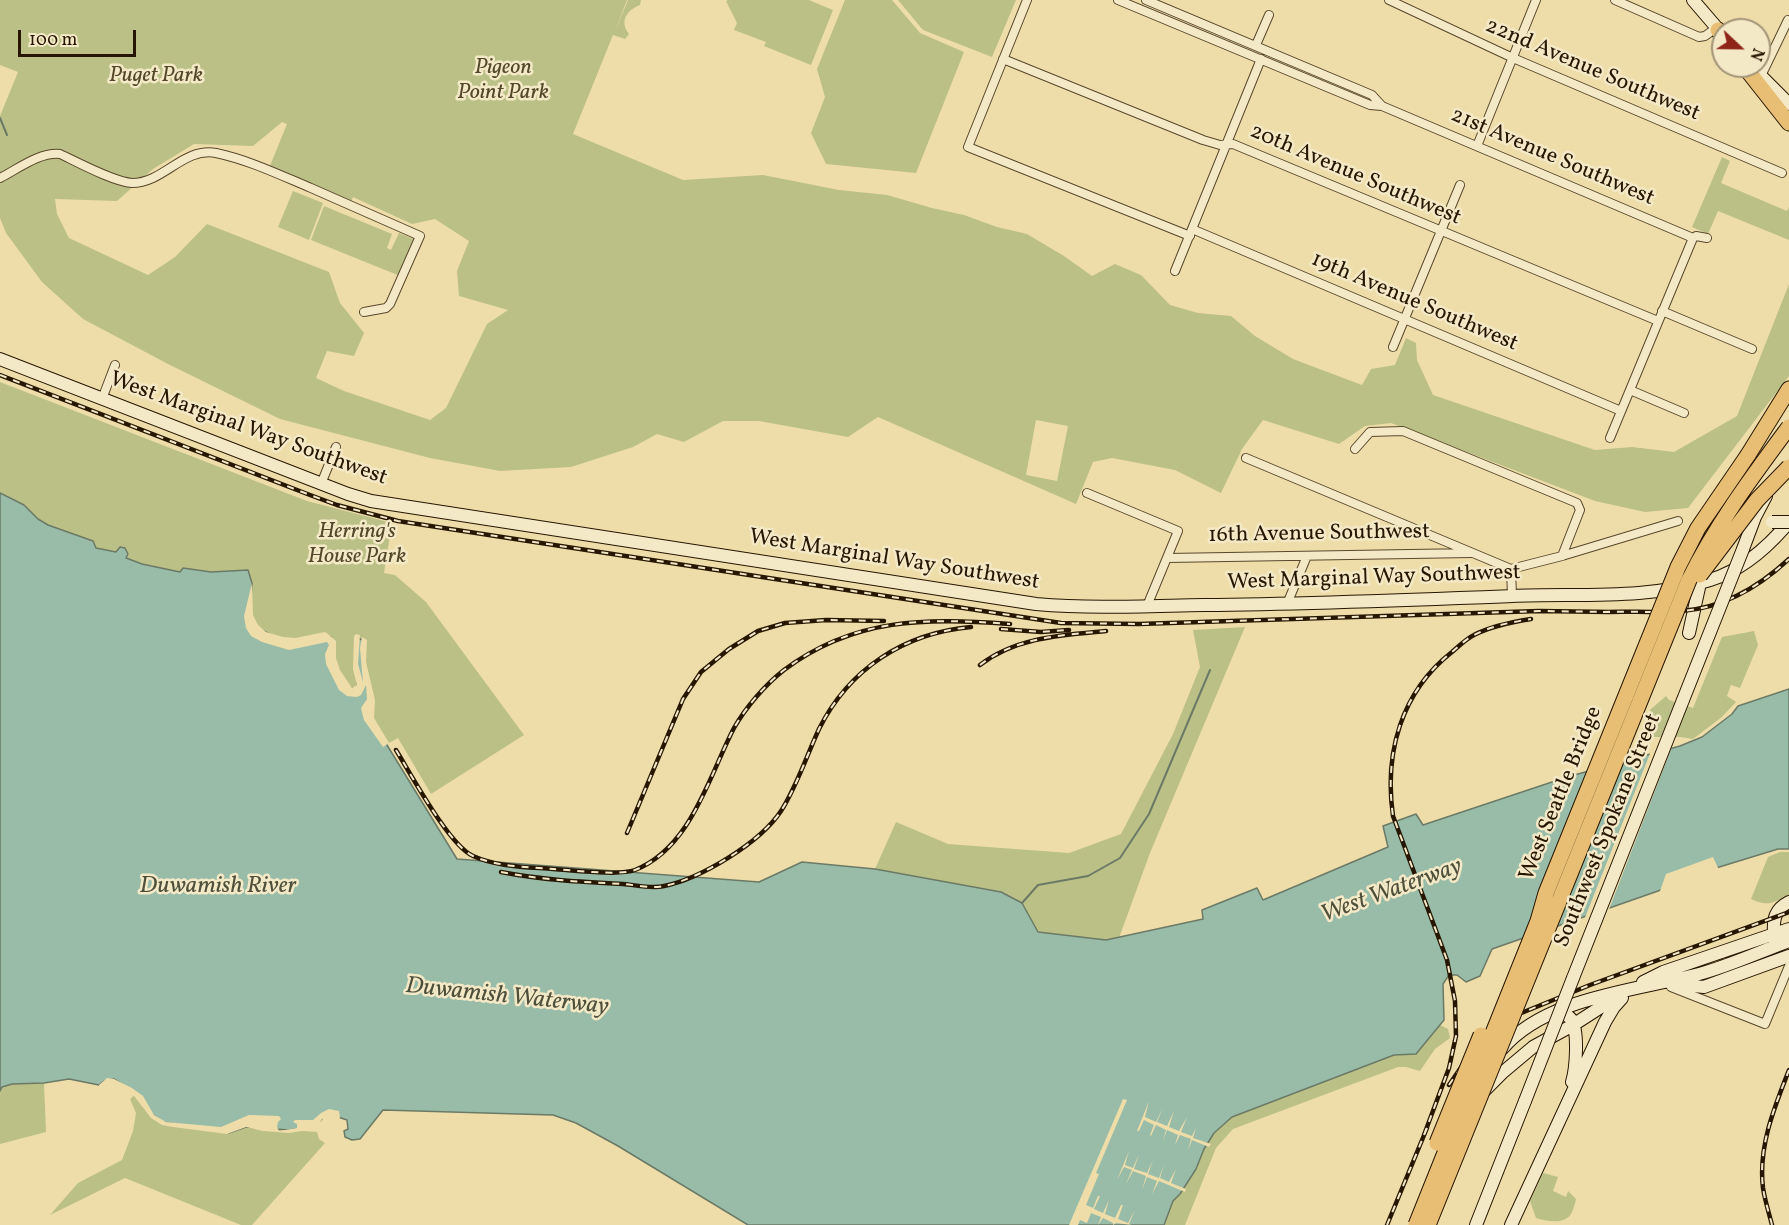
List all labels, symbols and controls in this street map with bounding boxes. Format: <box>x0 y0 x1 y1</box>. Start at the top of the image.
street label: 22nd Avenue Southwest <box>1481 14 1703 128</box>
scale bar <box>21 18 140 56</box>
north arrow <box>1711 18 1771 78</box>
text: 100 m <box>29 28 78 53</box>
text: N <box>1743 44 1768 64</box>
park label: Pigeon Point Park <box>457 56 549 107</box>
park label: Puget Park <box>109 64 203 90</box>
street label: 21st Avenue Southwest <box>1446 103 1658 213</box>
street label: 20th Avenue Southwest <box>1245 120 1465 232</box>
street label: 19th Avenue Southwest <box>1307 247 1521 359</box>
street label: West Marginal Way Southwest <box>106 367 390 493</box>
park label: Herring's House Park <box>308 520 406 572</box>
street label: 16th Avenue Southwest <box>1208 520 1430 550</box>
street label: West Marginal Way Southwest <box>747 525 1041 597</box>
street label: West Marginal Way Southwest <box>1227 561 1521 597</box>
street label: West Seattle Bridge <box>1515 703 1609 885</box>
street label: Southwest Spokane Street <box>1550 710 1668 952</box>
water label: West Waterway <box>1317 853 1467 931</box>
water label: Duwamish River <box>140 874 296 902</box>
water label: Duwamish Waterway <box>404 973 610 1023</box>

